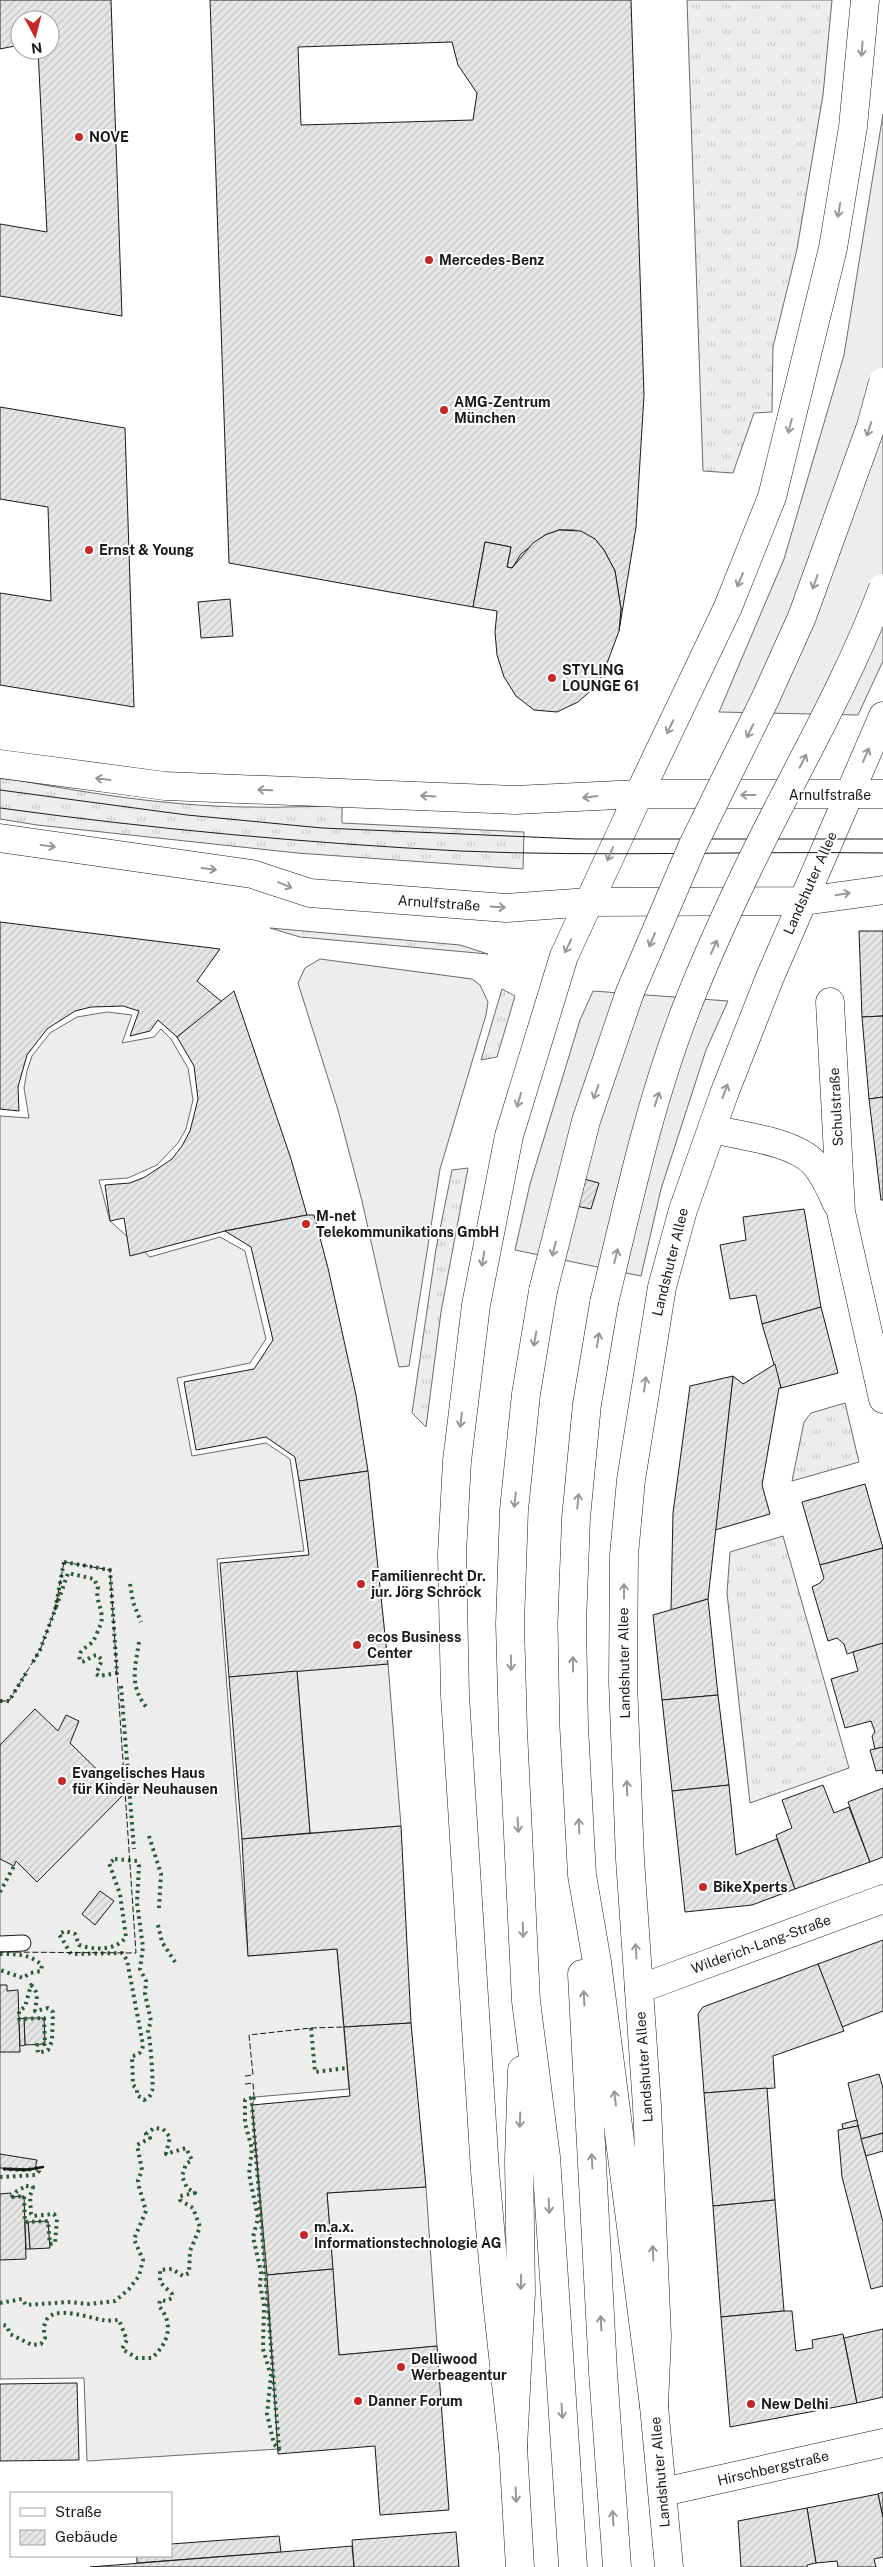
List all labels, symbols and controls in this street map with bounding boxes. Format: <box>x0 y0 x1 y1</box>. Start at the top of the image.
north arrow <box>10 10 60 60</box>
text: N <box>30 39 43 57</box>
one-way arrow <box>857 40 866 56</box>
place label: NOVE <box>89 129 129 145</box>
marker: NOVE <box>73 131 85 143</box>
one-way arrow <box>834 201 844 217</box>
place label: Mercedes-Benz <box>439 252 544 268</box>
marker: Mercedes-Benz <box>423 254 435 266</box>
place label: AMG-Zentrum München <box>454 394 551 426</box>
marker: AMG-Zentrum München <box>438 404 450 416</box>
one-way arrow <box>785 417 794 433</box>
one-way arrow <box>864 421 874 437</box>
place label: Ernst & Young <box>99 542 194 558</box>
marker: Ernst & Young <box>83 544 95 556</box>
one-way arrow <box>734 572 744 587</box>
one-way arrow <box>810 574 819 589</box>
place label: STYLING LOUNGE 61 <box>562 662 639 694</box>
marker: STYLING LOUNGE 61 <box>546 672 558 684</box>
one-way arrow <box>665 719 675 734</box>
one-way arrow <box>744 723 754 738</box>
one-way arrow <box>862 748 871 763</box>
one-way arrow <box>798 753 808 768</box>
one-way arrow <box>96 774 112 784</box>
one-way arrow <box>258 786 274 795</box>
street label: Arnulfstraße <box>789 787 871 803</box>
one-way arrow <box>740 790 756 800</box>
one-way arrow <box>420 791 436 801</box>
one-way arrow <box>582 792 598 802</box>
street label: Landshuter Allee <box>780 829 840 937</box>
one-way arrow <box>40 841 56 851</box>
one-way arrow <box>604 846 614 861</box>
one-way arrow <box>201 864 217 874</box>
one-way arrow <box>277 880 292 890</box>
one-way arrow <box>835 889 851 899</box>
street label: Arnulfstraße <box>397 892 481 914</box>
one-way arrow <box>489 903 505 912</box>
one-way arrow <box>647 932 657 947</box>
one-way arrow <box>563 938 573 953</box>
one-way arrow <box>709 940 719 955</box>
street label: Schulstraße <box>826 1067 846 1147</box>
one-way arrow <box>591 1084 600 1100</box>
one-way arrow <box>721 1084 730 1099</box>
one-way arrow <box>653 1091 662 1107</box>
one-way arrow <box>513 1092 523 1108</box>
street label: Landshuter Allee <box>649 1206 691 1318</box>
place label: M-net Telekommunikations GmbH <box>316 1208 499 1240</box>
marker: M-net Telekommunikations GmbH <box>300 1218 312 1230</box>
one-way arrow <box>549 1241 558 1257</box>
one-way arrow <box>612 1248 621 1264</box>
one-way arrow <box>478 1251 488 1267</box>
one-way arrow <box>530 1331 540 1347</box>
one-way arrow <box>593 1332 603 1348</box>
one-way arrow <box>640 1376 650 1392</box>
one-way arrow <box>456 1412 466 1428</box>
one-way arrow <box>510 1492 520 1508</box>
one-way arrow <box>573 1493 583 1509</box>
place label: Familienrecht Dr. jur. Jörg Schröck <box>370 1568 486 1600</box>
marker: Familienrecht Dr. jur. Jörg Schröck <box>355 1578 367 1590</box>
one-way arrow <box>619 1583 629 1600</box>
street label: Landshuter Allee <box>615 1607 633 1719</box>
place label: ecos Business Center <box>367 1629 461 1661</box>
marker: ecos Business Center <box>351 1639 363 1651</box>
one-way arrow <box>506 1654 516 1670</box>
one-way arrow <box>568 1656 578 1672</box>
place label: Evangelisches Haus für Kinder Neuhausen <box>72 1765 218 1797</box>
marker: Evangelisches Haus für Kinder Neuhausen <box>56 1775 68 1787</box>
one-way arrow <box>623 1781 632 1797</box>
one-way arrow <box>513 1817 522 1833</box>
one-way arrow <box>575 1818 584 1834</box>
place label: BikeXperts <box>713 1879 788 1895</box>
marker: BikeXperts <box>697 1881 709 1893</box>
street label: Wilderich-Lang-Straße <box>689 1911 833 1977</box>
one-way arrow <box>518 1922 528 1938</box>
one-way arrow <box>632 1943 641 1959</box>
one-way arrow <box>579 1991 588 2007</box>
street label: Landshuter Allee <box>632 2011 656 2123</box>
one-way arrow <box>609 2090 619 2106</box>
one-way arrow <box>515 2112 525 2128</box>
one-way arrow <box>588 2153 597 2169</box>
one-way arrow <box>545 2198 554 2214</box>
place label: m.a.x. Informationstechnologie AG <box>314 2219 501 2251</box>
marker: m.a.x. Informationstechnologie AG <box>298 2229 310 2241</box>
one-way arrow <box>648 2245 658 2261</box>
one-way arrow <box>516 2274 526 2290</box>
one-way arrow <box>596 2315 605 2331</box>
place label: Delliwood Werbeagentur <box>411 2351 507 2383</box>
marker: Delliwood Werbeagentur <box>395 2361 407 2373</box>
place label: Danner Forum <box>368 2393 463 2409</box>
marker: Danner Forum <box>352 2395 364 2407</box>
place label: New Delhi <box>761 2396 828 2412</box>
marker: New Delhi <box>745 2398 757 2410</box>
one-way arrow <box>558 2403 567 2419</box>
street label: Landshuter Allee <box>647 2416 673 2528</box>
street label: Hirschbergstraße <box>716 2447 830 2489</box>
one-way arrow <box>512 2487 521 2503</box>
legend <box>10 2492 172 2557</box>
text: Straße <box>55 2503 102 2520</box>
one-way arrow <box>609 2511 618 2527</box>
text: Gebäude <box>55 2528 118 2545</box>

